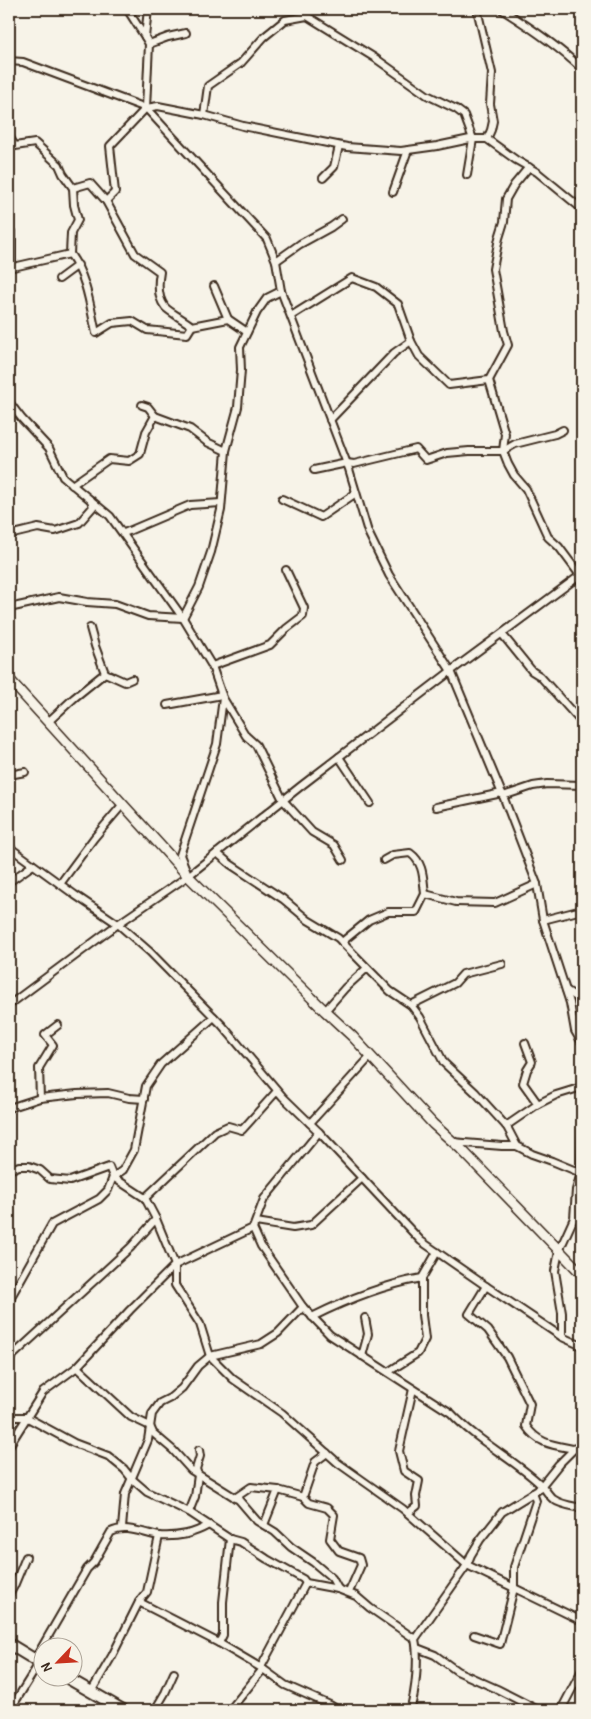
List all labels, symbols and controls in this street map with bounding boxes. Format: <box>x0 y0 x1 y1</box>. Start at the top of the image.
north arrow <box>32 1636 82 1686</box>
text: N <box>35 1660 56 1675</box>

